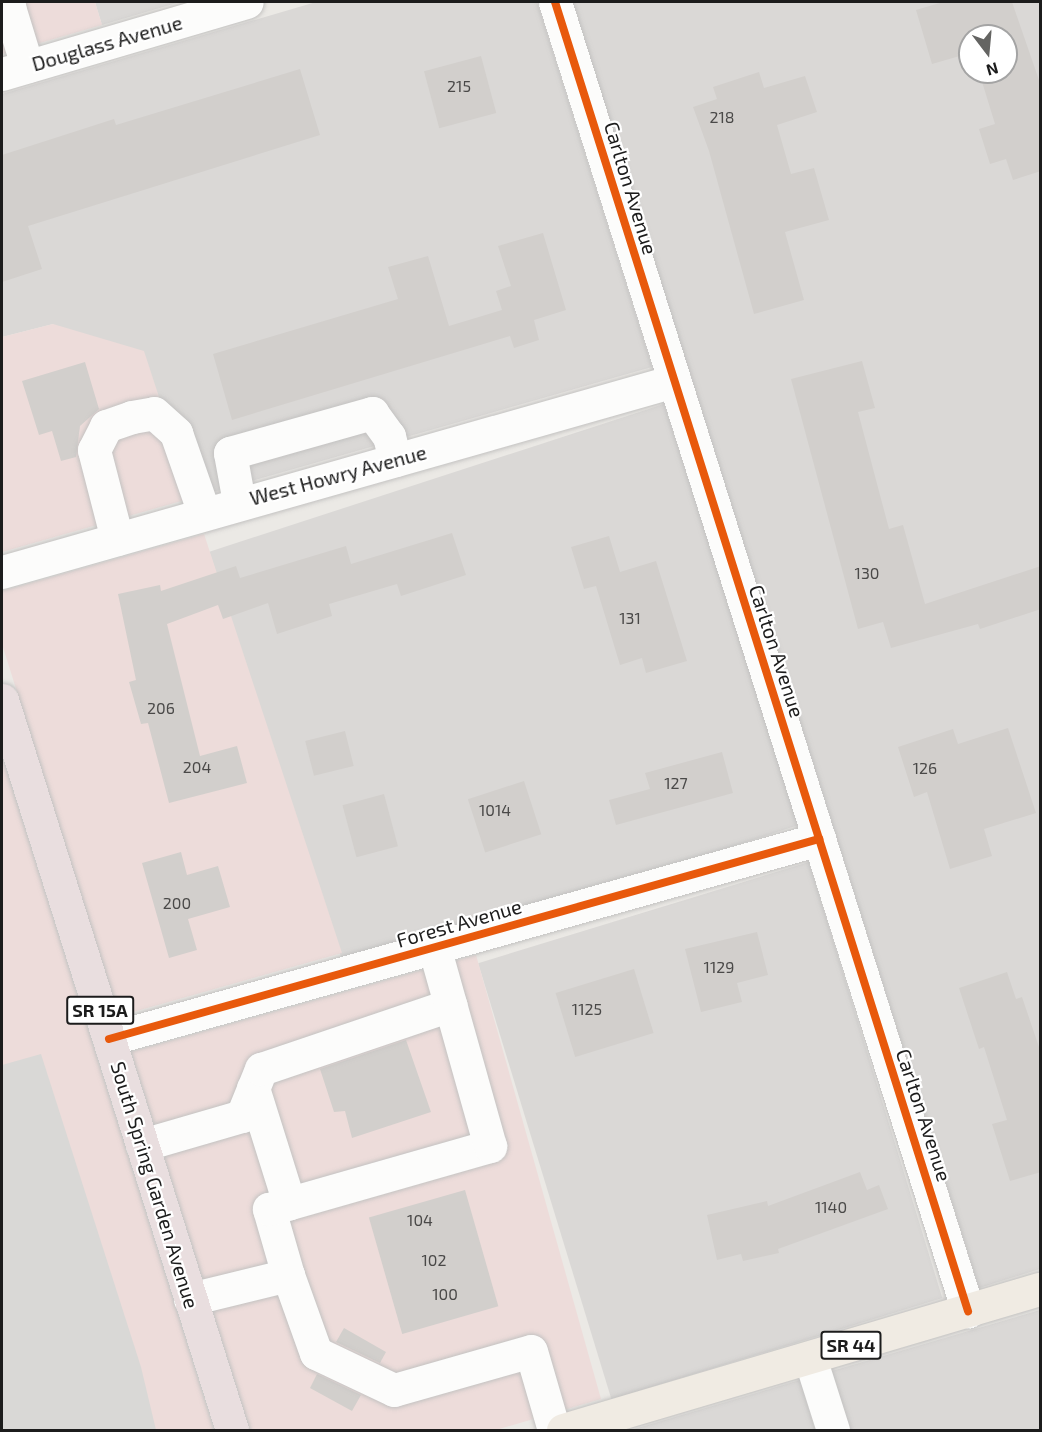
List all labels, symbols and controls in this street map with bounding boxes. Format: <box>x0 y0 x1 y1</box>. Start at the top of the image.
street label: Douglass Avenue <box>29 10 185 76</box>
north arrow <box>958 24 1018 84</box>
text: N <box>984 59 1001 81</box>
house number: 215 <box>447 76 471 96</box>
house number: 218 <box>709 107 735 127</box>
street label: Carlton Avenue <box>599 118 663 258</box>
street label: West Howry Avenue <box>247 440 429 510</box>
house number: 130 <box>855 563 879 583</box>
street label: Carlton Avenue <box>744 582 810 720</box>
house number: 131 <box>619 608 641 628</box>
house number: 206 <box>147 698 175 718</box>
house number: 204 <box>183 757 211 777</box>
house number: 126 <box>913 758 937 778</box>
house number: 127 <box>664 773 688 793</box>
house number: 1014 <box>479 800 511 820</box>
house number: 200 <box>163 893 191 913</box>
street label: Forest Avenue <box>393 894 525 952</box>
house number: 1129 <box>704 957 734 977</box>
road number: SR 15A <box>66 995 134 1025</box>
house number: 1125 <box>572 999 602 1019</box>
street label: Carlton Avenue <box>891 1046 957 1184</box>
street label: South Spring Garden Avenue <box>106 1058 204 1312</box>
house number: 1140 <box>815 1197 847 1217</box>
house number: 104 <box>407 1210 433 1230</box>
house number: 102 <box>421 1250 447 1270</box>
house number: 100 <box>432 1284 458 1304</box>
road number: SR 44 <box>820 1330 882 1360</box>

